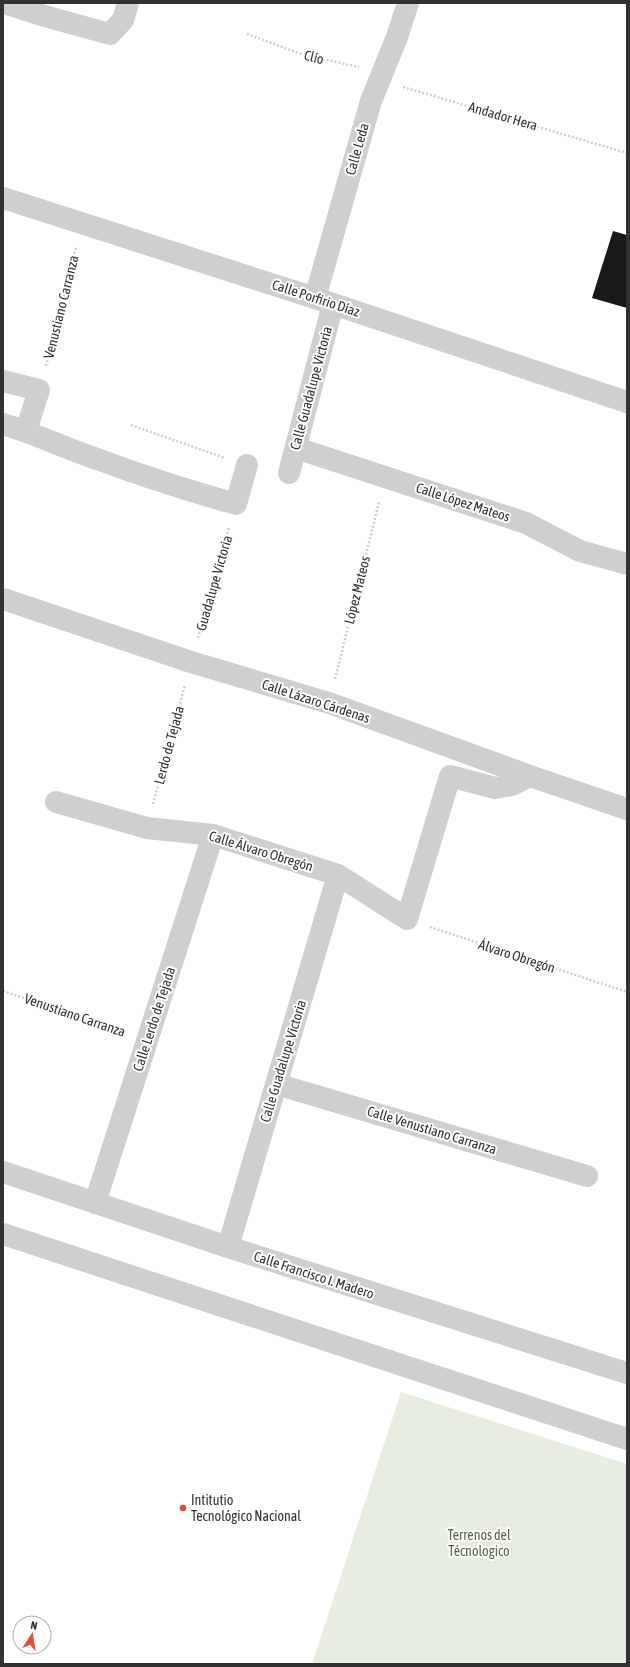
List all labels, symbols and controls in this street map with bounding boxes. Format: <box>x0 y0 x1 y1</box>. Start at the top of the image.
street label: Clío <box>302 47 326 67</box>
street label: Andador Hera <box>467 99 539 133</box>
street label: Calle Leda <box>342 121 372 177</box>
street label: Venustiano Carranza <box>40 254 82 360</box>
street label: Calle Porfirio Díaz <box>270 276 362 320</box>
street label: Calle Guadalupe Victoria <box>287 325 335 451</box>
street label: Calle López Mateos <box>414 479 512 525</box>
street label: Guadalupe Victoria <box>193 533 235 633</box>
street label: López Mateos <box>341 554 373 626</box>
street label: Calle Lázaro Cárdenas <box>260 676 372 726</box>
street label: Lerdo de Tejada <box>151 704 187 786</box>
street label: Calle Álvaro Obregón <box>207 828 315 874</box>
street label: Álvaro Obregón <box>477 936 557 976</box>
street label: Calle Lerdo de Tejada <box>130 965 178 1073</box>
street label: Venustiano Carranza <box>22 990 128 1040</box>
street label: Calle Guadalupe Victoria <box>257 998 309 1124</box>
street label: Calle Venustiano Carranza <box>365 1103 499 1157</box>
street label: Calle Francisco I. Madero <box>252 1248 376 1302</box>
place label: Intitutio Tecnológico Nacional <box>191 1492 301 1524</box>
marker: Intitutio Tecnológico Nacional <box>178 1503 188 1513</box>
park label: Terrenos del Técnologico <box>447 1527 511 1559</box>
north arrow <box>12 1615 52 1655</box>
text: N <box>30 1619 39 1632</box>

